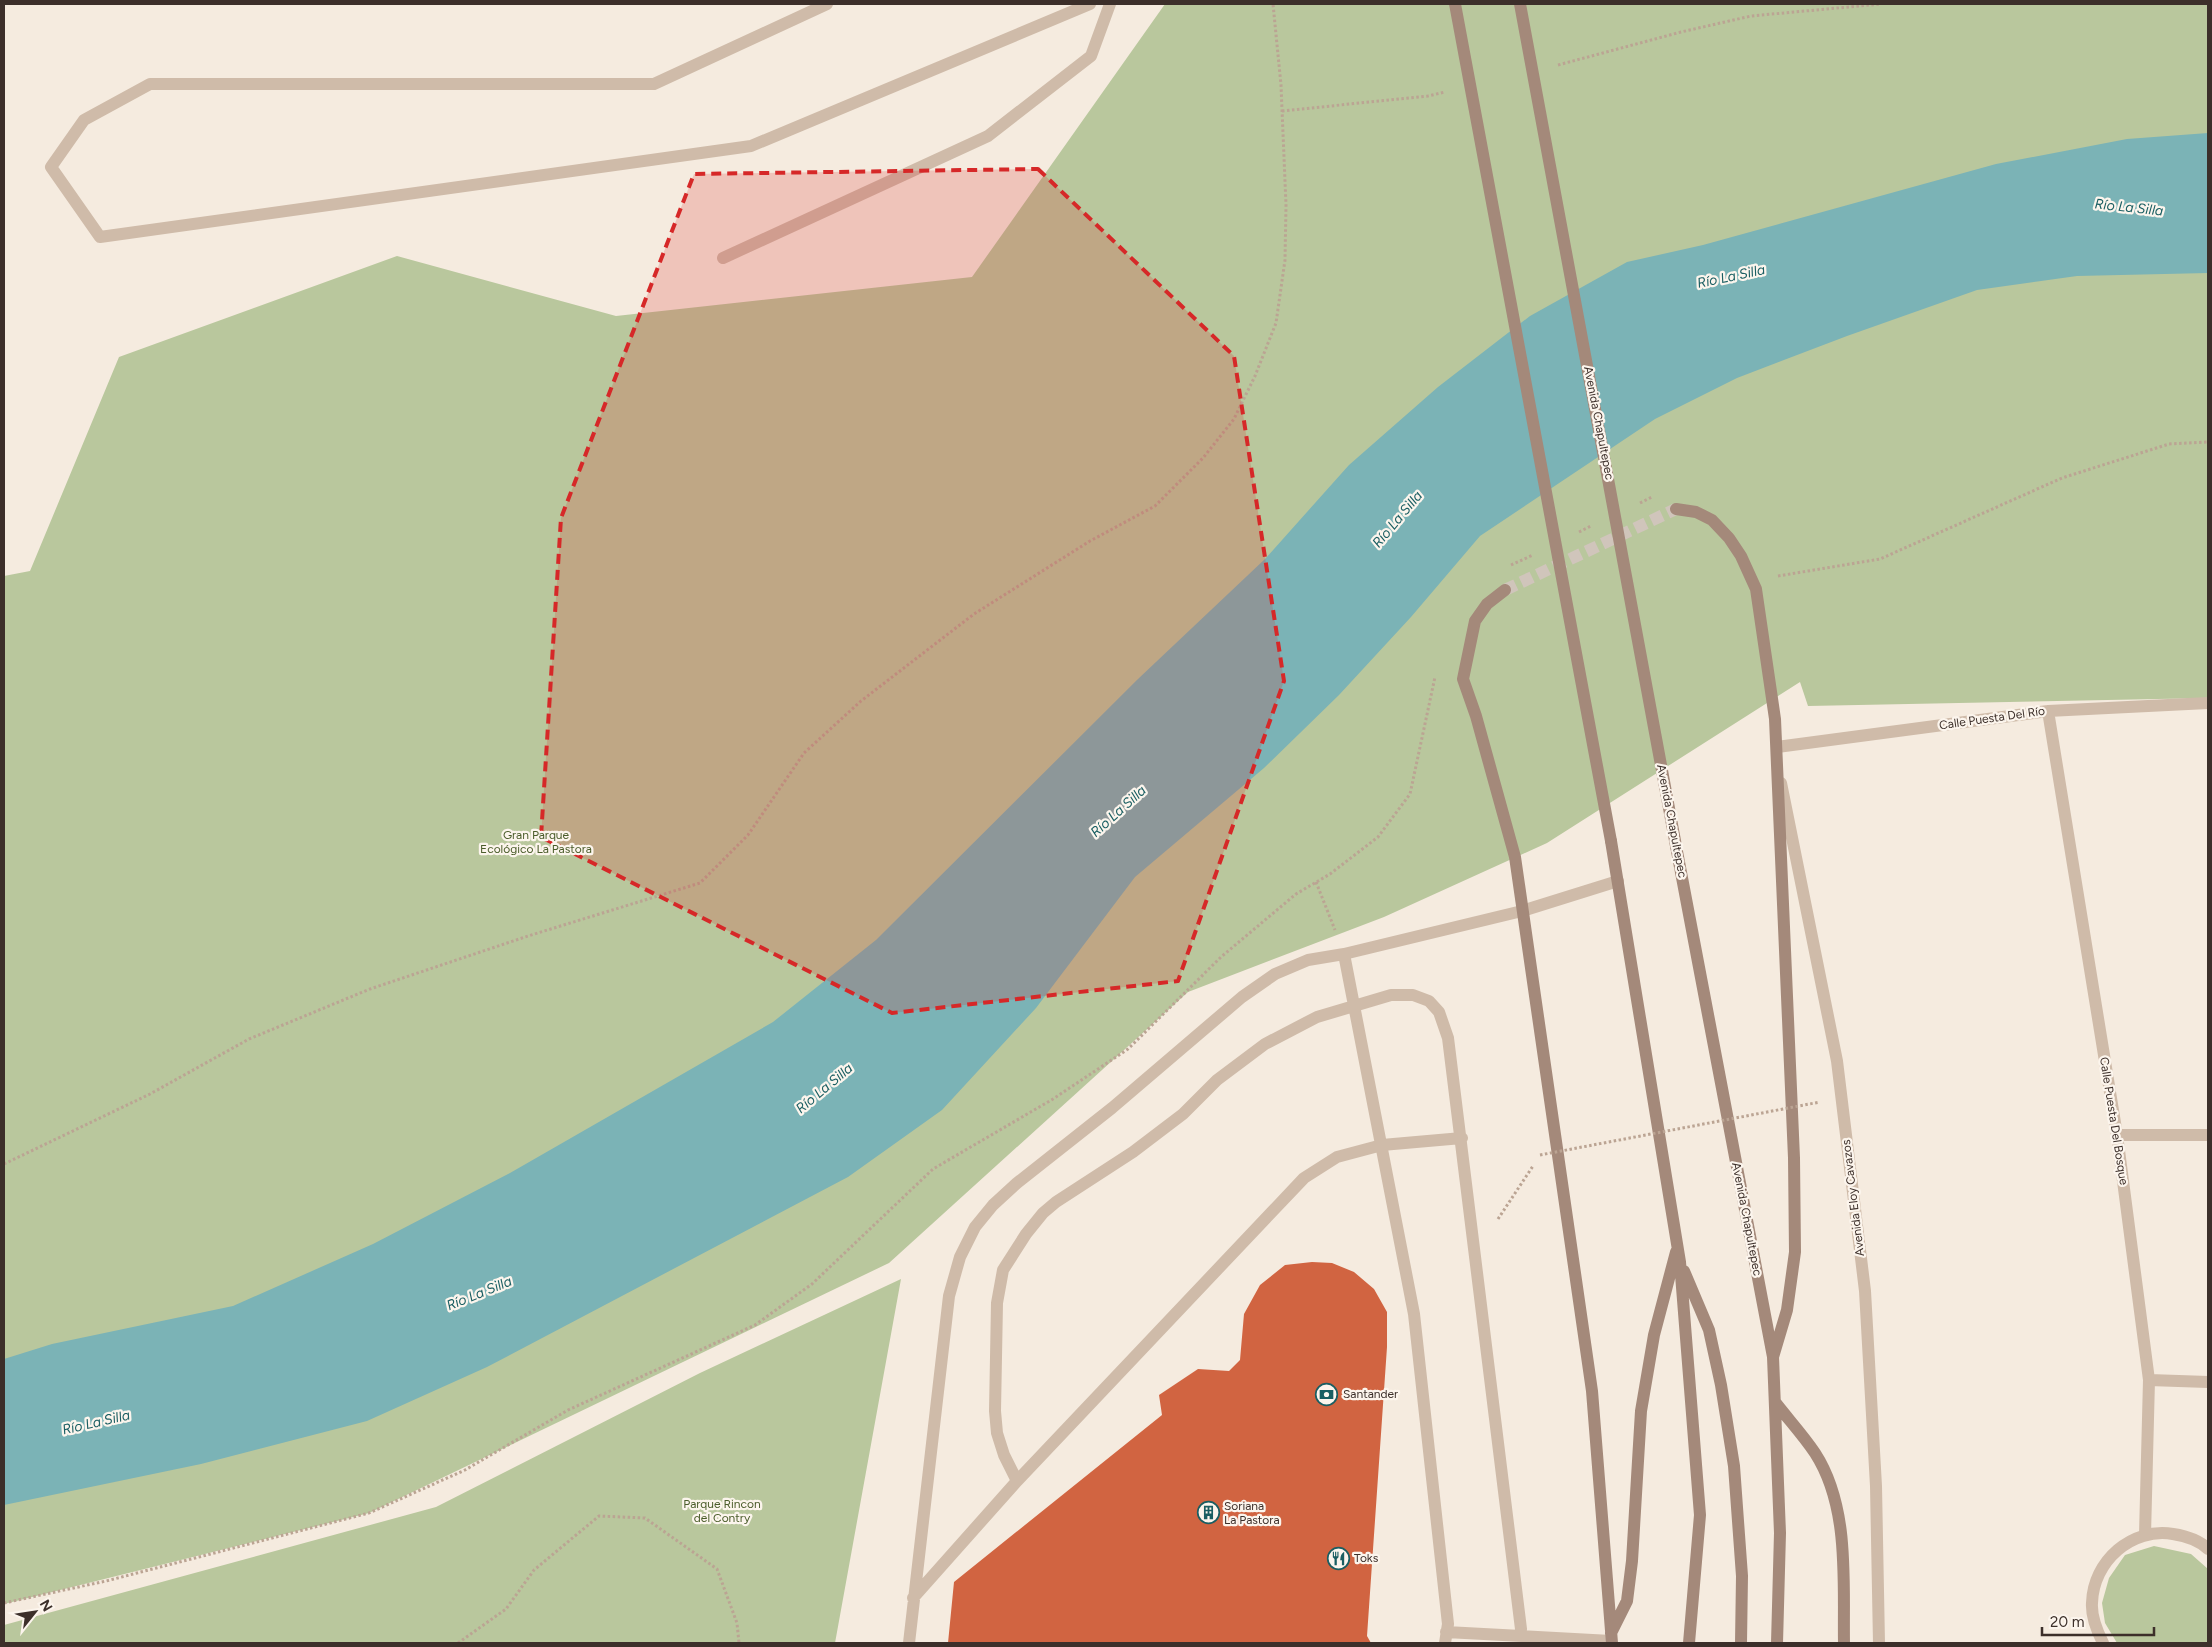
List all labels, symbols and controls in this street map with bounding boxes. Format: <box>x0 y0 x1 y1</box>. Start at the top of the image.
water label: Río La Silla <box>2094 195 2164 220</box>
water label: Río La Silla <box>1696 261 1767 292</box>
street label: Avenida Chapultepec <box>1581 365 1617 481</box>
water label: Río La Silla <box>1369 487 1426 551</box>
street label: Calle Puesta Del Río <box>1938 704 2046 732</box>
street label: Avenida Chapultepec <box>1654 763 1690 879</box>
water label: Río La Silla <box>1087 782 1150 841</box>
park label: Gran Parque Ecológico La Pastora <box>480 828 592 856</box>
street label: Calle Puesta Del Bosque <box>2097 1056 2131 1186</box>
water label: Río La Silla <box>792 1060 856 1117</box>
street label: Avenida Eloy Cavazos <box>1839 1138 1867 1257</box>
street label: Avenida Chapultepec <box>1729 1161 1765 1277</box>
water label: Río La Silla <box>444 1273 514 1314</box>
bank icon: Santander <box>1315 1382 1339 1406</box>
place label: Santander <box>1343 1387 1398 1401</box>
water label: Río La Silla <box>61 1406 132 1439</box>
park label: Parque Rincon del Contry <box>683 1497 761 1525</box>
place label: Soriana La Pastora <box>1224 1499 1280 1527</box>
building icon: Soriana La Pastora <box>1196 1501 1220 1525</box>
restaurant icon: Toks <box>1326 1546 1350 1570</box>
place label: Toks <box>1354 1551 1379 1565</box>
north arrow <box>10 1587 60 1637</box>
text: N <box>36 1597 56 1615</box>
scale bar <box>2042 1604 2154 1636</box>
text: 20 m <box>2050 1613 2084 1631</box>

